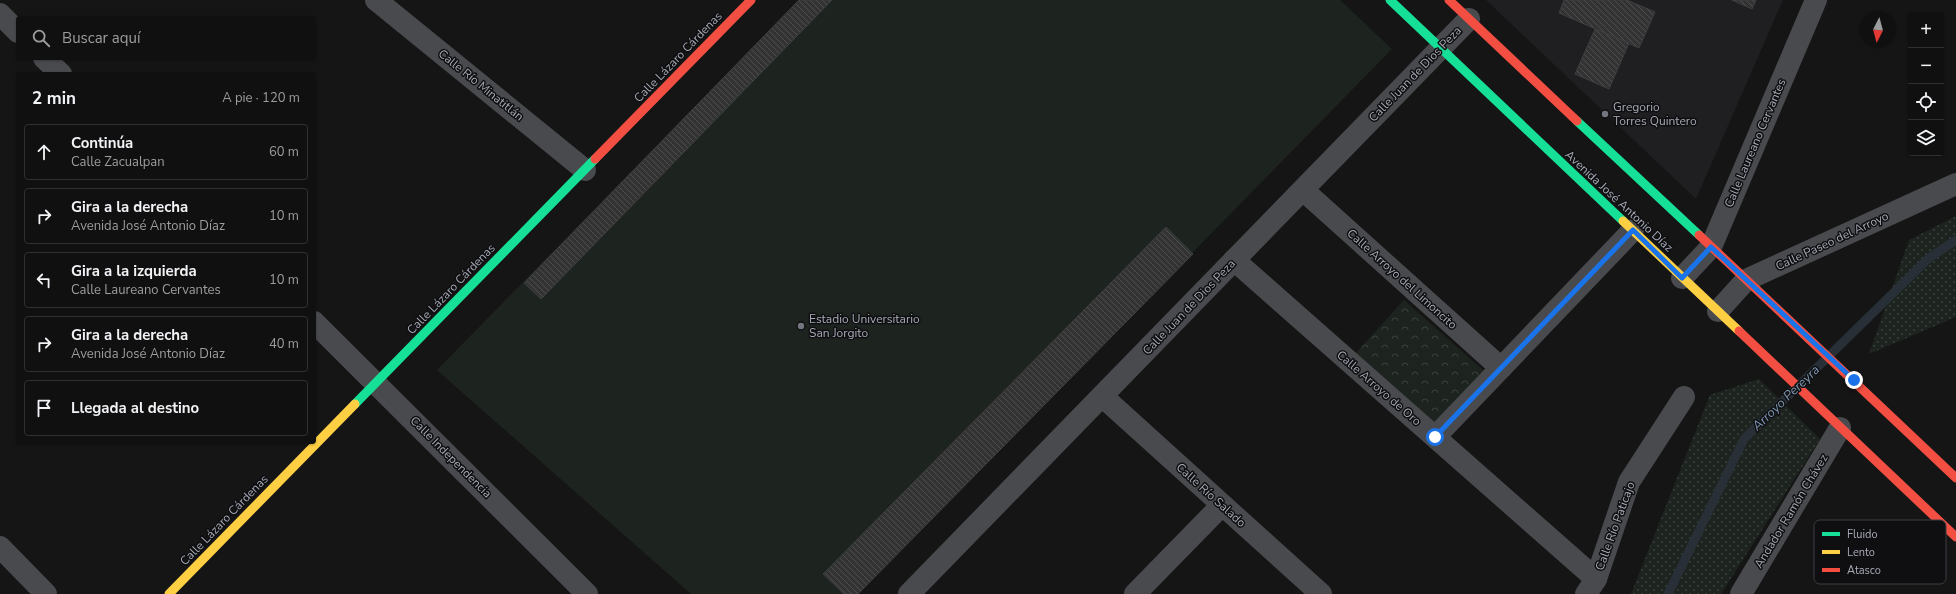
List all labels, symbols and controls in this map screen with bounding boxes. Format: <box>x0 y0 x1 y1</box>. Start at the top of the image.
street label: Calle Lázaro Cárdenas <box>630 8 726 106</box>
north arrow <box>1860 12 1896 48</box>
map controls <box>1908 12 1944 156</box>
button: + <box>1908 12 1944 48</box>
search box <box>16 16 316 60</box>
street label: Calle Juan de Dios Peza <box>1365 23 1465 125</box>
icon: search <box>30 27 52 49</box>
text: Buscar aquí <box>62 28 140 48</box>
street label: Calle Río Minatitlán <box>435 46 527 124</box>
button: − <box>1908 48 1944 84</box>
street label: Calle Laureano Cervantes <box>1721 76 1789 210</box>
button: locate <box>1908 84 1944 120</box>
text: 2 min <box>32 87 76 110</box>
text: A pie · 120 m <box>222 89 300 107</box>
place label: Gregorio Torres Quintero <box>1613 99 1697 129</box>
marker: Gregorio Torres Quintero <box>1600 109 1610 119</box>
button: layers <box>1908 120 1944 156</box>
text: Continúa <box>71 133 133 153</box>
icon: ahead <box>33 141 55 163</box>
text: 60 m <box>269 143 299 161</box>
street label: Avenida José Antonio Díaz <box>1562 147 1677 256</box>
text: Calle Zacualpan <box>71 153 165 171</box>
text: Gira a la derecha <box>71 197 188 217</box>
icon: right <box>33 205 55 227</box>
text: 10 m <box>269 207 299 225</box>
street label: Calle Paseo del Arroyo <box>1773 208 1891 274</box>
text: Avenida José Antonio Díaz <box>71 217 225 235</box>
street label: Calle Arroyo del Limoncito <box>1344 225 1461 333</box>
street label: Calle Lázaro Cárdenas <box>403 240 499 338</box>
street label: Calle Juan de Dios Peza <box>1139 256 1239 358</box>
text: Gira a la izquierda <box>71 261 197 281</box>
icon: left <box>33 269 55 291</box>
text: 10 m <box>269 271 299 289</box>
text: Calle Laureano Cervantes <box>71 281 221 299</box>
place label: Estadio Universitario San Jorgito <box>809 311 920 341</box>
marker: Estadio Universitario San Jorgito <box>796 321 806 331</box>
text: Gira a la derecha <box>71 325 188 345</box>
icon: right <box>33 333 55 355</box>
text: 40 m <box>269 335 299 353</box>
text: Avenida José Antonio Díaz <box>71 345 225 363</box>
street label: Calle Arroyo de Oro <box>1333 347 1425 429</box>
water label: Arroyo Pereyra <box>1748 361 1824 436</box>
route end <box>1845 371 1863 389</box>
icon: arrive <box>33 397 55 419</box>
text: Llegada al destino <box>71 398 199 418</box>
street label: Calle Independencia <box>407 413 495 501</box>
route start <box>1426 428 1444 446</box>
street label: Andador Ramón Chávez <box>1751 451 1832 571</box>
street label: Calle Río Salado <box>1173 459 1250 531</box>
street label: Calle Lázaro Cárdenas <box>176 471 272 569</box>
street label: Calle Río Paticajo <box>1592 479 1639 573</box>
legend <box>1814 520 1946 584</box>
text: Fluido <box>1847 527 1878 542</box>
text: Lento <box>1847 545 1875 560</box>
text: Atasco <box>1847 563 1881 578</box>

